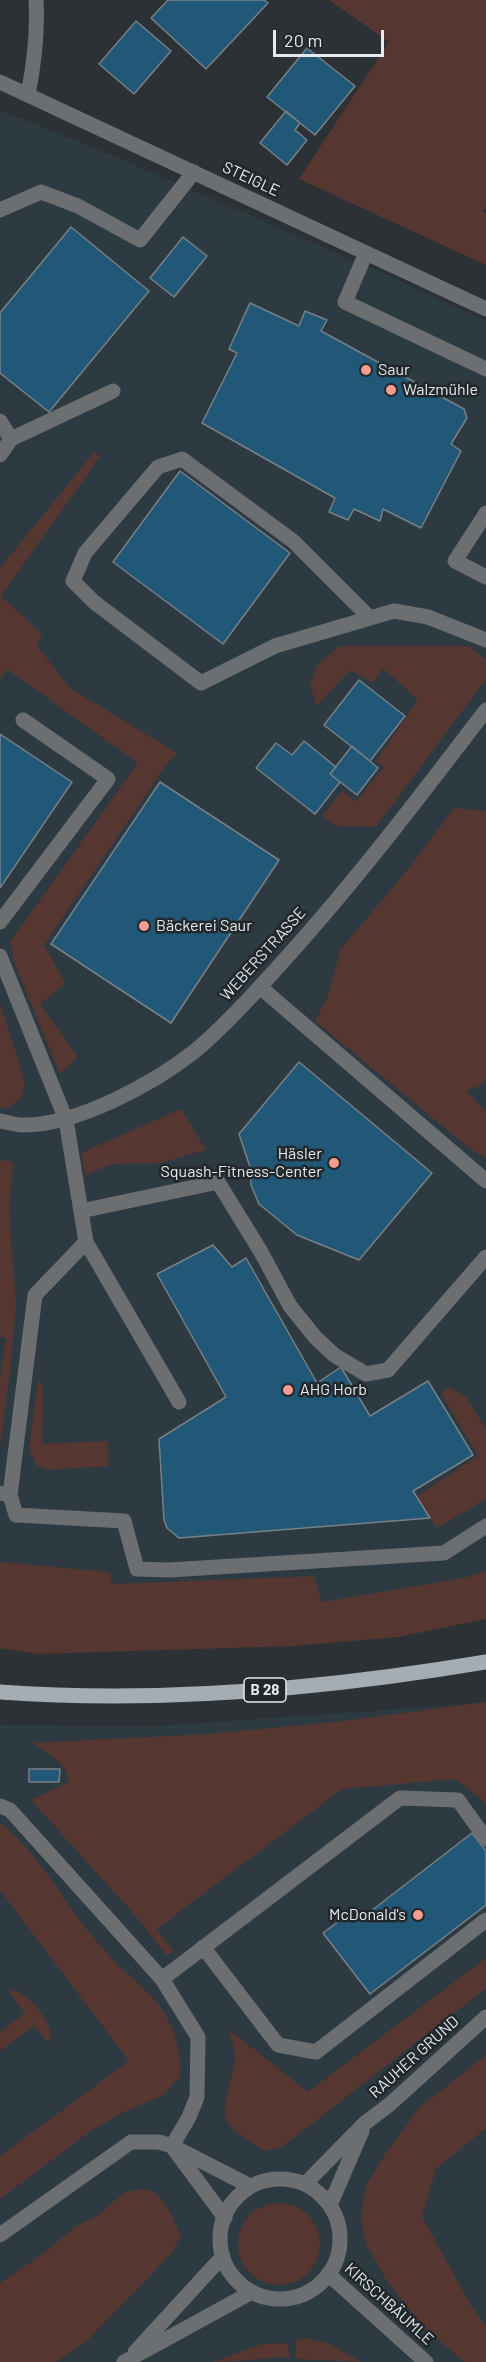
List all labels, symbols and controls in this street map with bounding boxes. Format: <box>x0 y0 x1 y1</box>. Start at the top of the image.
scale bar <box>276 18 387 56</box>
text: 20 m <box>284 29 322 51</box>
street label: STEIGLE <box>220 158 282 200</box>
place label: Saur <box>378 360 410 380</box>
marker: Saur <box>359 363 373 377</box>
place label: Walzmühle <box>403 380 478 400</box>
marker: Walzmühle <box>384 383 398 397</box>
street label: WEBERSTRASSE <box>216 903 310 1005</box>
place label: Bäckerei Saur <box>156 916 252 936</box>
marker: Bäckerei Saur <box>137 919 151 933</box>
place label: Häsler Squash-Fitness-Center <box>160 1144 322 1182</box>
marker: Häsler Squash-Fitness-Center <box>327 1156 341 1170</box>
place label: AHG Horb <box>300 1380 367 1400</box>
marker: AHG Horb <box>281 1383 295 1397</box>
road number: B 28 <box>244 1678 286 1702</box>
place label: McDonald's <box>329 1905 406 1925</box>
marker: McDonald's <box>411 1908 425 1922</box>
street label: RAUHER GRUND <box>365 2012 463 2102</box>
street label: KIRSCHBÄUMLE <box>341 2259 437 2349</box>

